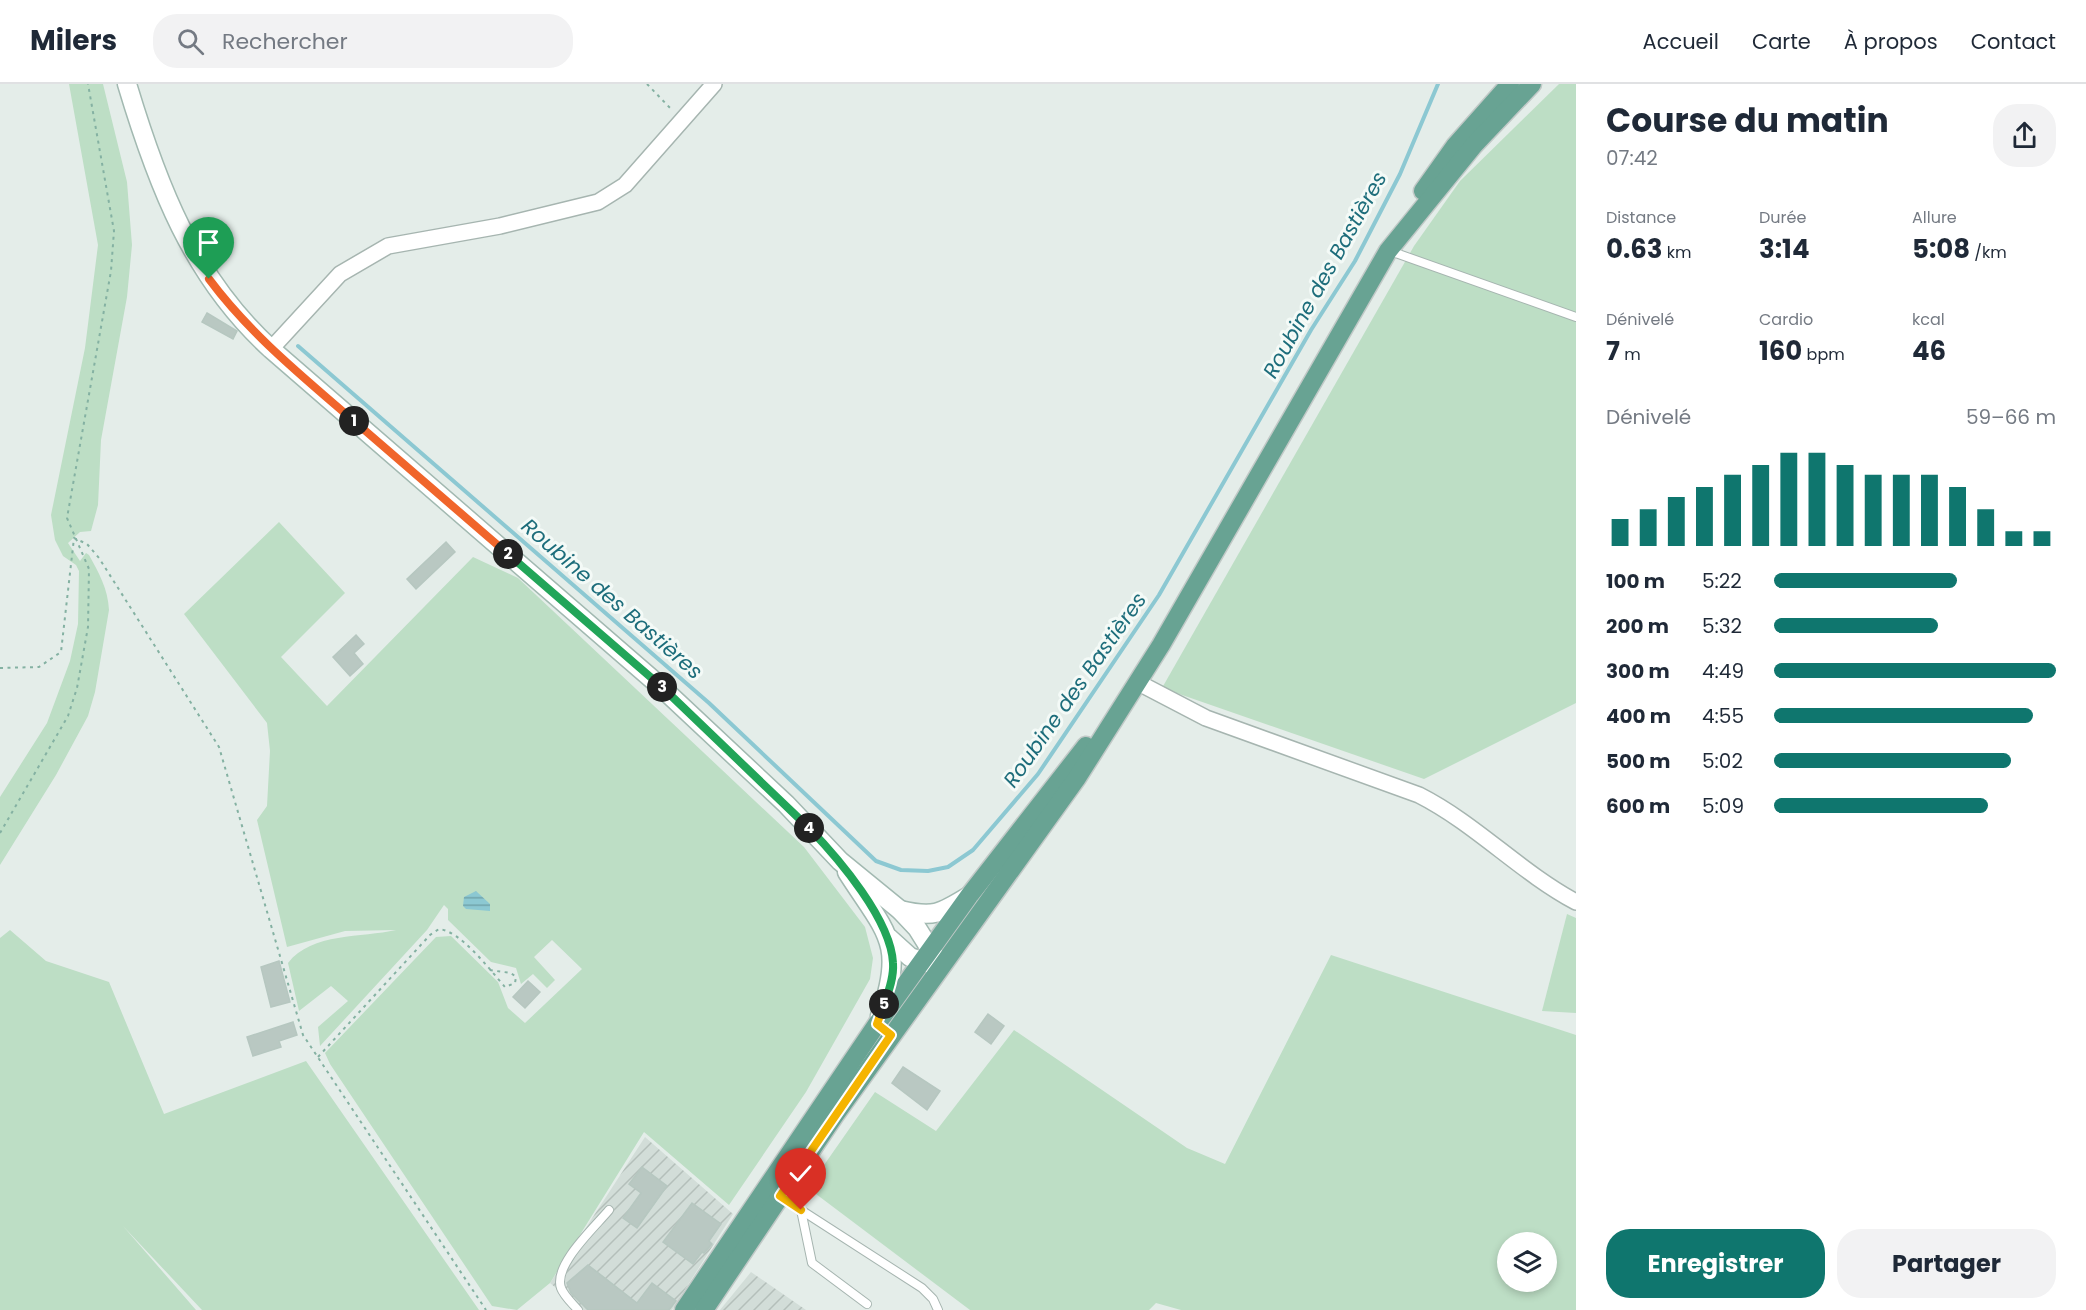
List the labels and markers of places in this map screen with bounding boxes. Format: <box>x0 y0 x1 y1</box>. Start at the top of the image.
pin <box>183 217 234 279</box>
pin: 1 <box>339 406 369 436</box>
pin: 2 <box>493 539 523 569</box>
pin: 3 <box>647 672 677 702</box>
pin: 4 <box>794 813 824 843</box>
pin: 5 <box>869 989 899 1019</box>
pin <box>775 1148 826 1210</box>

